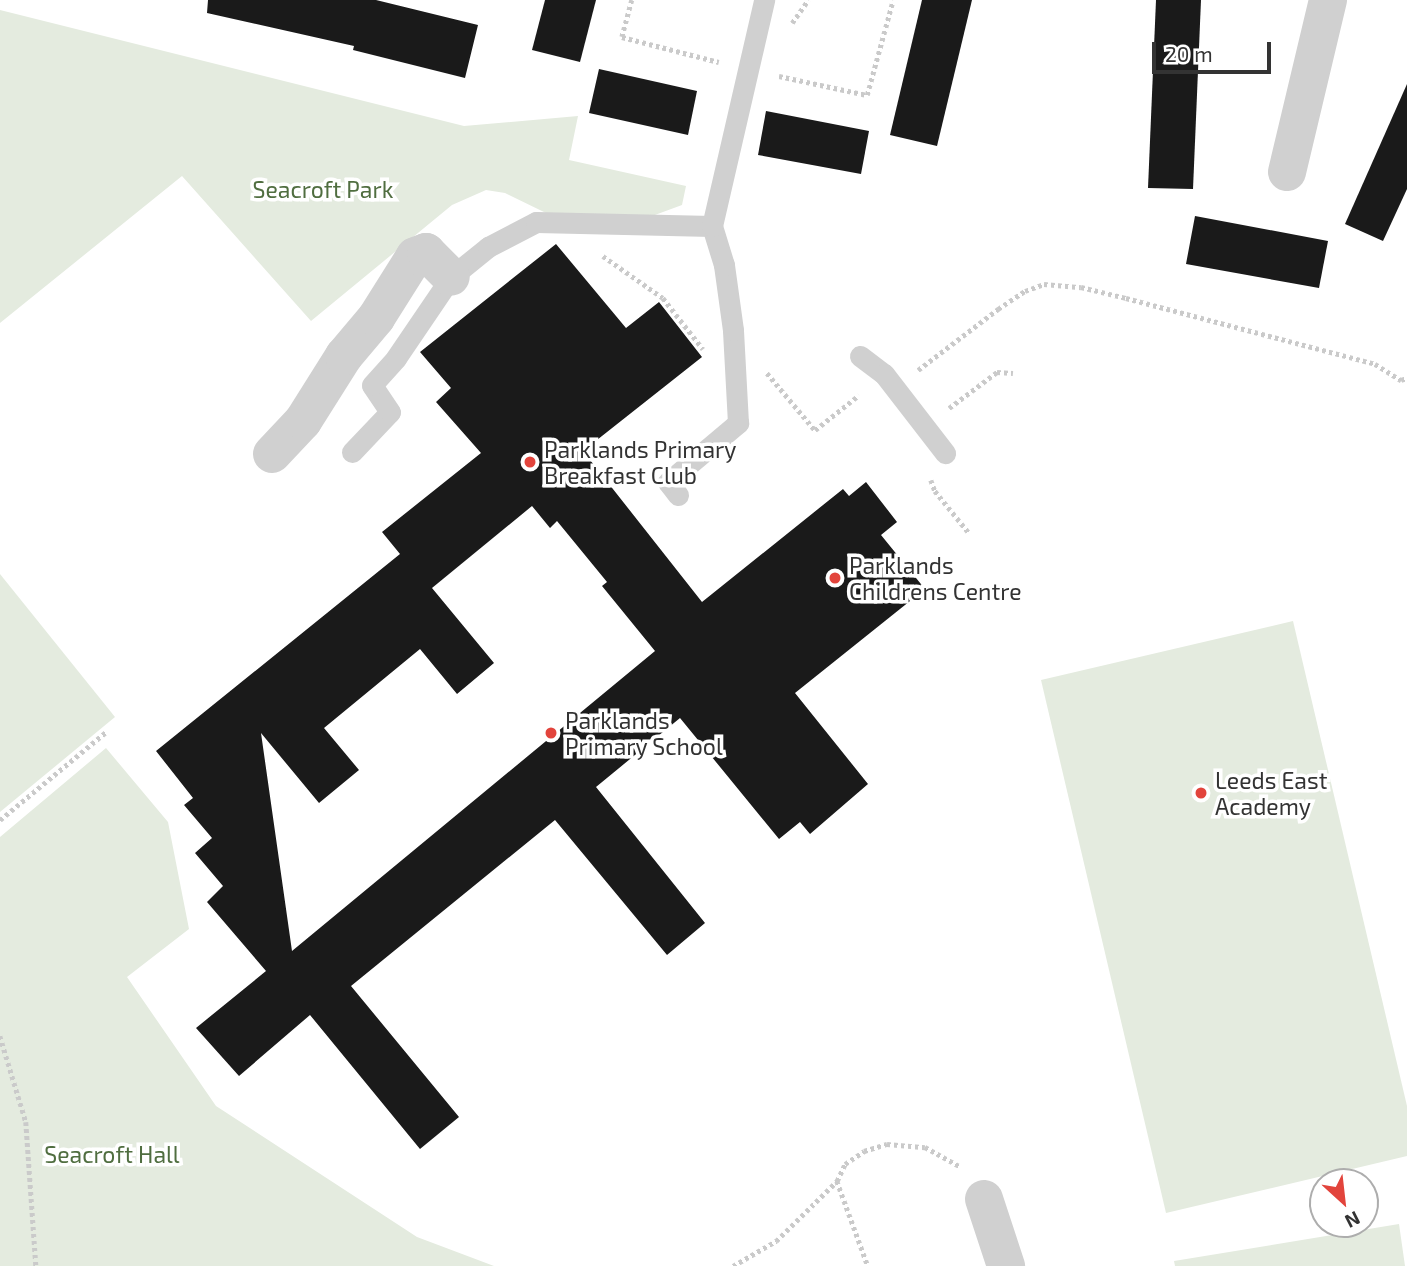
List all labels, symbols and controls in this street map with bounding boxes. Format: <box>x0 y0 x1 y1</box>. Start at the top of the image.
scale bar <box>1155 28 1274 72</box>
text: 20 m <box>1165 41 1213 66</box>
park label: Seacroft Park <box>253 175 393 203</box>
place label: Parklands Primary Breakfast Club <box>544 435 737 489</box>
marker: Parklands Primary Breakfast Club <box>522 454 538 470</box>
place label: Parklands Childrens Centre <box>849 551 1021 605</box>
marker: Parklands Childrens Centre <box>827 570 843 586</box>
place label: Parklands Primary School <box>565 706 723 760</box>
marker: Parklands Primary School <box>543 725 559 741</box>
place label: Leeds East Academy <box>1215 766 1327 820</box>
marker: Leeds East Academy <box>1193 785 1209 801</box>
park label: Seacroft Hall <box>44 1140 180 1168</box>
north arrow <box>1309 1168 1379 1238</box>
text: N <box>1342 1207 1364 1234</box>

